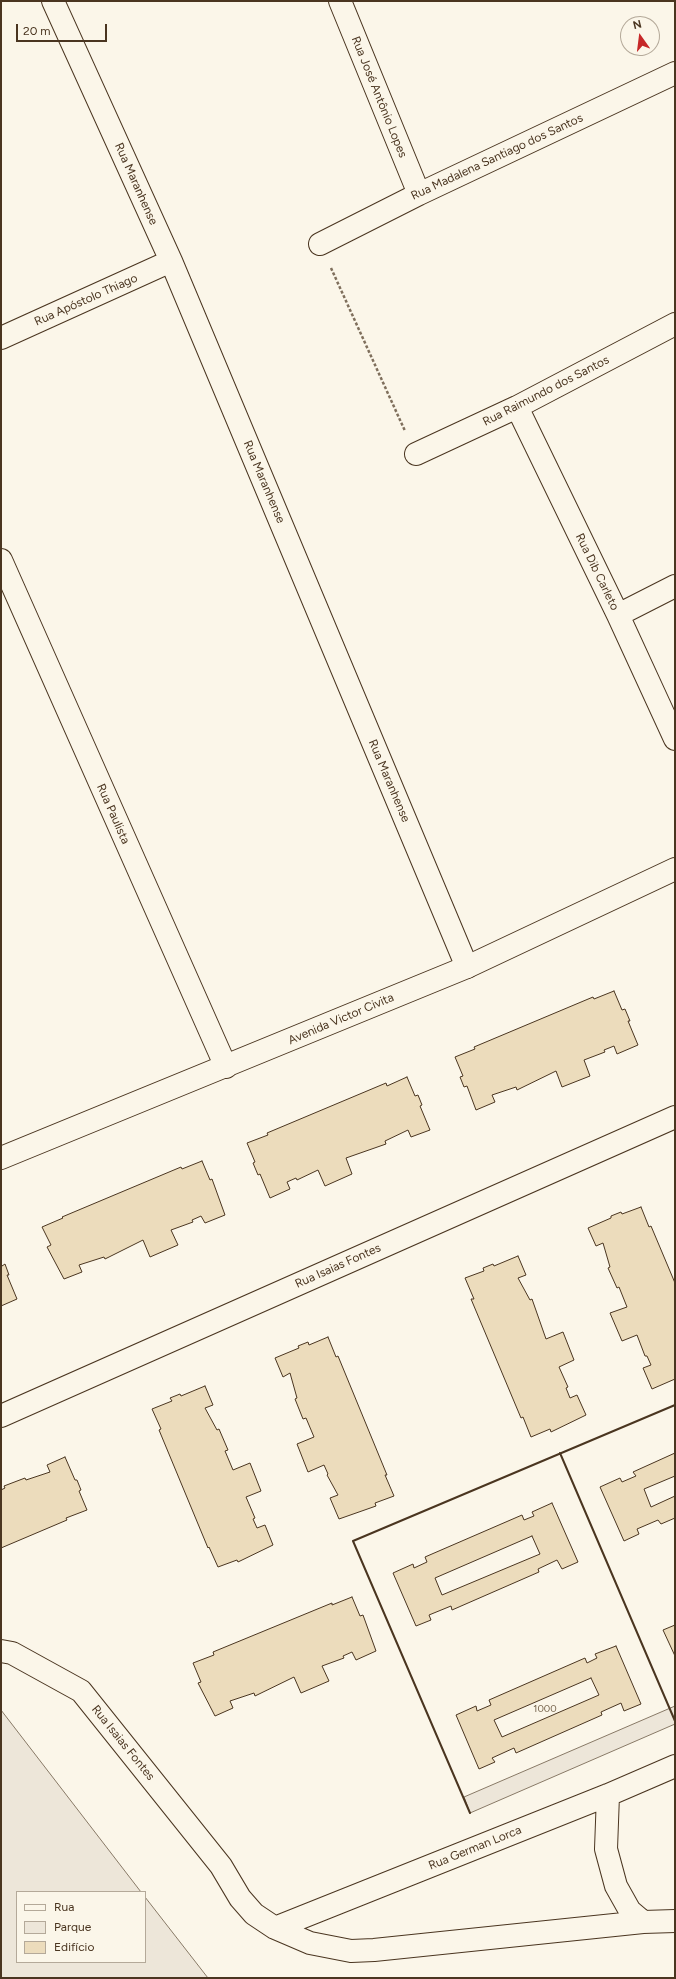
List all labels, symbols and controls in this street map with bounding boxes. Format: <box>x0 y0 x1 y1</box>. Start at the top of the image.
scale bar <box>18 16 109 42</box>
north arrow <box>620 16 660 56</box>
text: N <box>632 18 643 32</box>
text: 20 m <box>23 24 51 38</box>
street label: Rua José Antônio Lopes <box>348 34 410 160</box>
street label: Rua Madalena Santiago dos Santos <box>409 111 585 203</box>
street label: Rua Maranhense <box>111 141 161 227</box>
street label: Rua Apóstolo Thiago <box>32 271 140 329</box>
street label: Rua Raimundo dos Santos <box>480 353 612 429</box>
street label: Rua Maranhense <box>240 438 288 526</box>
street label: Rua Dib Carleto <box>572 531 622 613</box>
street label: Rua Maranhense <box>365 737 413 825</box>
street label: Rua Paulista <box>93 782 133 846</box>
street label: Avenida Victor Civita <box>286 990 396 1048</box>
street label: Rua Isaias Fontes <box>293 1241 383 1291</box>
street label: Rua Isaias Fontes <box>88 1703 158 1783</box>
house number: 1000 <box>533 1703 557 1715</box>
street label: Rua German Lorca <box>426 1823 524 1873</box>
legend <box>16 1891 146 1963</box>
text: Rua <box>54 1900 74 1914</box>
text: Parque <box>54 1920 91 1934</box>
text: Edifício <box>54 1940 94 1954</box>

